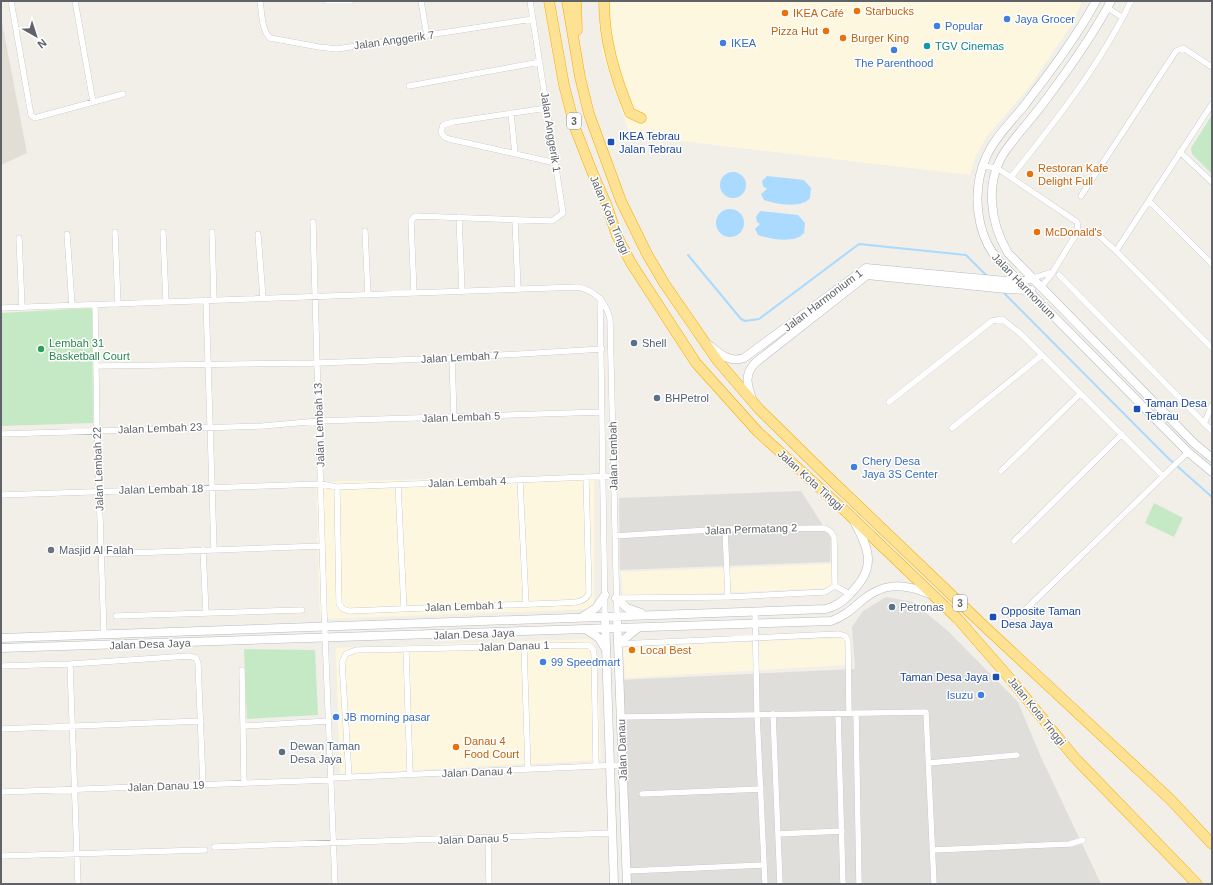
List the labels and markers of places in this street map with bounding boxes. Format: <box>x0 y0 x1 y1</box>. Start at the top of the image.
place label: Starbucks <box>865 5 914 17</box>
marker: Starbucks <box>852 6 862 16</box>
place label: IKEA Café <box>793 7 844 19</box>
marker: IKEA Café <box>780 8 790 18</box>
place label: Jaya Grocer <box>1015 13 1075 25</box>
marker: Jaya Grocer <box>1002 14 1012 24</box>
place label: Popular <box>945 20 983 32</box>
marker: Popular <box>932 21 942 31</box>
place label: Pizza Hut <box>771 25 818 37</box>
marker: Pizza Hut <box>821 26 831 36</box>
place label: Burger King <box>851 32 909 44</box>
marker: Burger King <box>838 33 848 43</box>
place label: IKEA <box>731 37 757 49</box>
marker: IKEA <box>718 38 728 48</box>
place label: TGV Cinemas <box>935 40 1005 52</box>
marker: TGV Cinemas <box>922 41 932 51</box>
marker: The Parenthood <box>889 45 899 55</box>
place label: The Parenthood <box>855 57 933 69</box>
place label: IKEA Tebrau Jalan Tebrau <box>619 130 682 155</box>
marker: IKEA Tebrau Jalan Tebrau <box>606 137 616 147</box>
place label: Restoran Kafe Delight Full <box>1038 162 1108 187</box>
marker: Restoran Kafe Delight Full <box>1025 169 1035 179</box>
place label: McDonald's <box>1045 226 1103 238</box>
marker: McDonald's <box>1032 227 1042 237</box>
place label: Lembah 31 Basketball Court <box>49 337 130 362</box>
place label: Shell <box>642 337 666 349</box>
marker: Shell <box>629 338 639 348</box>
marker: Lembah 31 Basketball Court <box>36 344 46 354</box>
place label: BHPetrol <box>665 392 709 404</box>
marker: BHPetrol <box>652 393 662 403</box>
place label: Taman Desa Tebrau <box>1145 397 1208 422</box>
marker: Taman Desa Tebrau <box>1132 404 1142 414</box>
place label: Chery Desa Jaya 3S Center <box>862 455 938 480</box>
marker: Chery Desa Jaya 3S Center <box>849 462 859 472</box>
place label: Masjid Al Falah <box>59 544 134 556</box>
marker: Masjid Al Falah <box>46 545 56 555</box>
place label: Petronas <box>900 601 945 613</box>
marker: Petronas <box>887 602 897 612</box>
place label: Opposite Taman Desa Jaya <box>1001 605 1081 630</box>
marker: Opposite Taman Desa Jaya <box>988 612 998 622</box>
place label: Local Best <box>640 644 691 656</box>
marker: Local Best <box>627 645 637 655</box>
place label: 99 Speedmart <box>551 656 620 668</box>
marker: 99 Speedmart <box>538 657 548 667</box>
place label: Taman Desa Jaya <box>900 671 989 683</box>
marker: Taman Desa Jaya <box>991 672 1001 682</box>
place label: Isuzu <box>947 689 973 701</box>
marker: Isuzu <box>976 690 986 700</box>
place label: JB morning pasar <box>344 711 431 723</box>
marker: JB morning pasar <box>331 712 341 722</box>
place label: Danau 4 Food Court <box>464 735 519 760</box>
place label: Dewan Taman Desa Jaya <box>290 740 360 765</box>
marker: Danau 4 Food Court <box>451 742 461 752</box>
marker: Dewan Taman Desa Jaya <box>277 747 287 757</box>

